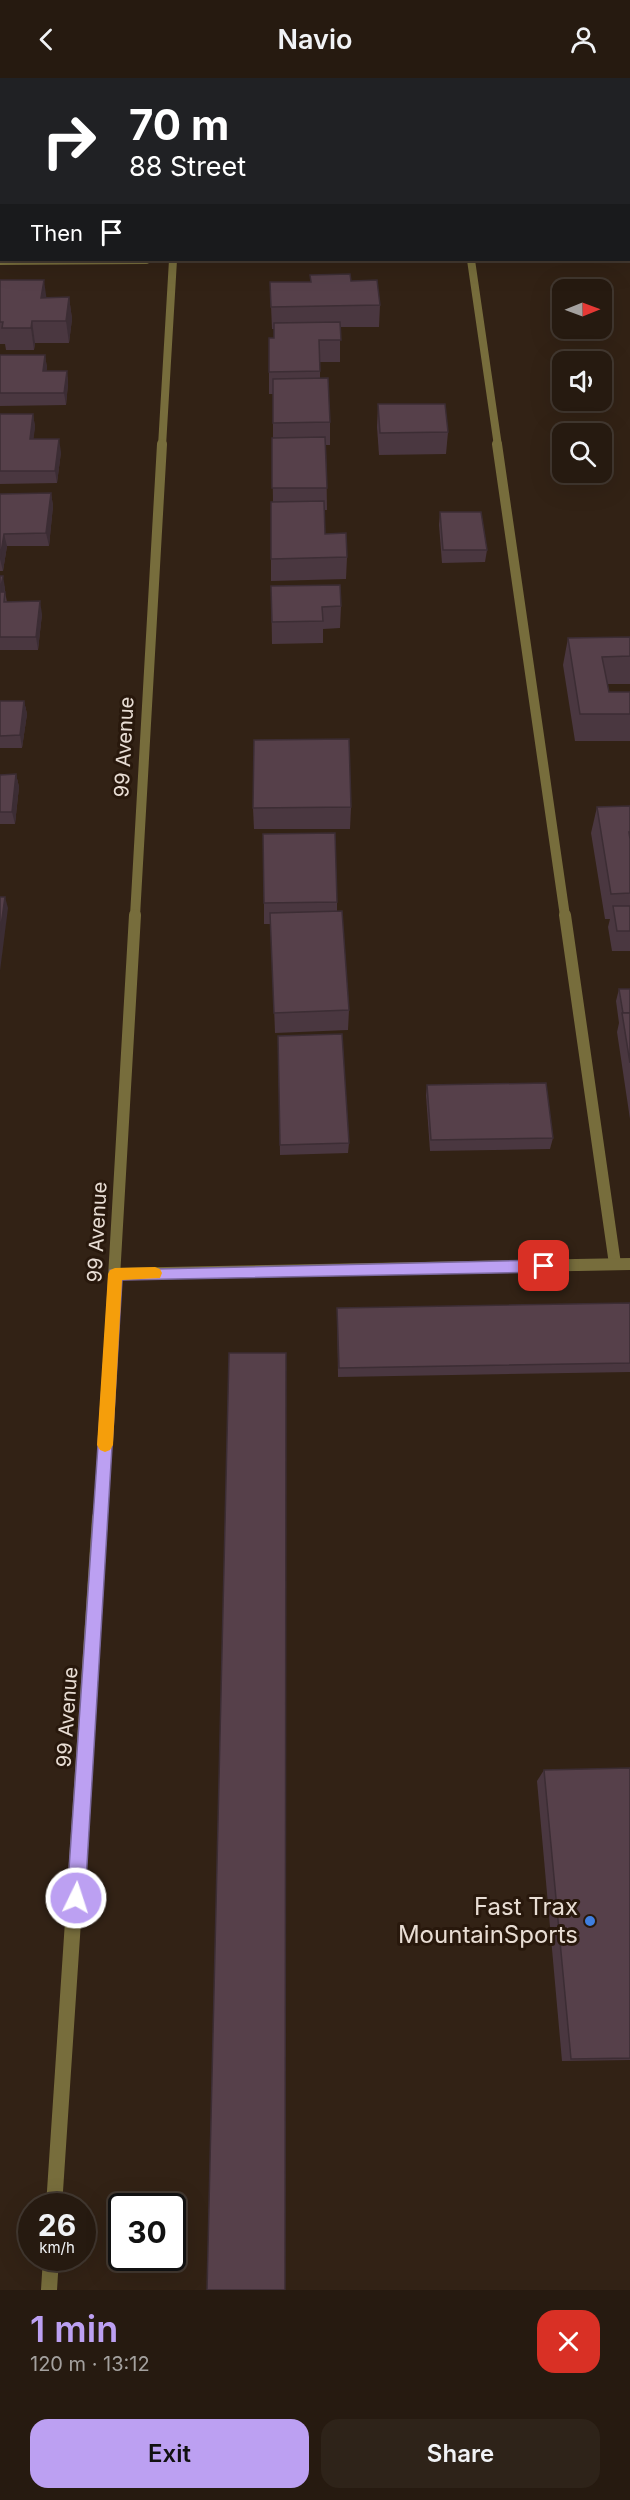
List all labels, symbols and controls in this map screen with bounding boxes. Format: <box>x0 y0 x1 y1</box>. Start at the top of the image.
icon: back <box>30 23 63 56</box>
text: Navio <box>278 23 352 56</box>
icon: person <box>567 23 600 56</box>
text: 70 m <box>129 99 229 150</box>
icon: right <box>30 102 108 180</box>
text: 88 Street <box>129 150 246 183</box>
icon: arrive <box>95 216 128 249</box>
text: Then <box>30 220 83 246</box>
north arrow <box>552 279 612 339</box>
map controls <box>552 279 612 483</box>
button: sound <box>552 351 612 411</box>
button: search <box>552 423 612 483</box>
street label: 99 Avenue <box>109 696 139 798</box>
street label: 99 Avenue <box>82 1181 112 1283</box>
pin <box>518 1240 569 1291</box>
icon: arrive <box>527 1249 560 1282</box>
street label: 99 Avenue <box>52 1666 82 1768</box>
position arrow <box>44 1866 108 1930</box>
place label: Fast Trax MountainSports <box>398 1892 578 1949</box>
marker: Fast Trax MountainSports <box>583 1914 597 1928</box>
speed limit sign: 30 <box>108 2193 186 2271</box>
text: 26 <box>38 2207 76 2243</box>
text: km/h <box>39 2238 75 2257</box>
text: 1 min <box>30 2307 118 2351</box>
button: close <box>537 2310 600 2373</box>
text: 120 m · 13:12 <box>30 2352 150 2376</box>
button: Exit <box>30 2419 309 2488</box>
button: Share <box>321 2419 600 2488</box>

